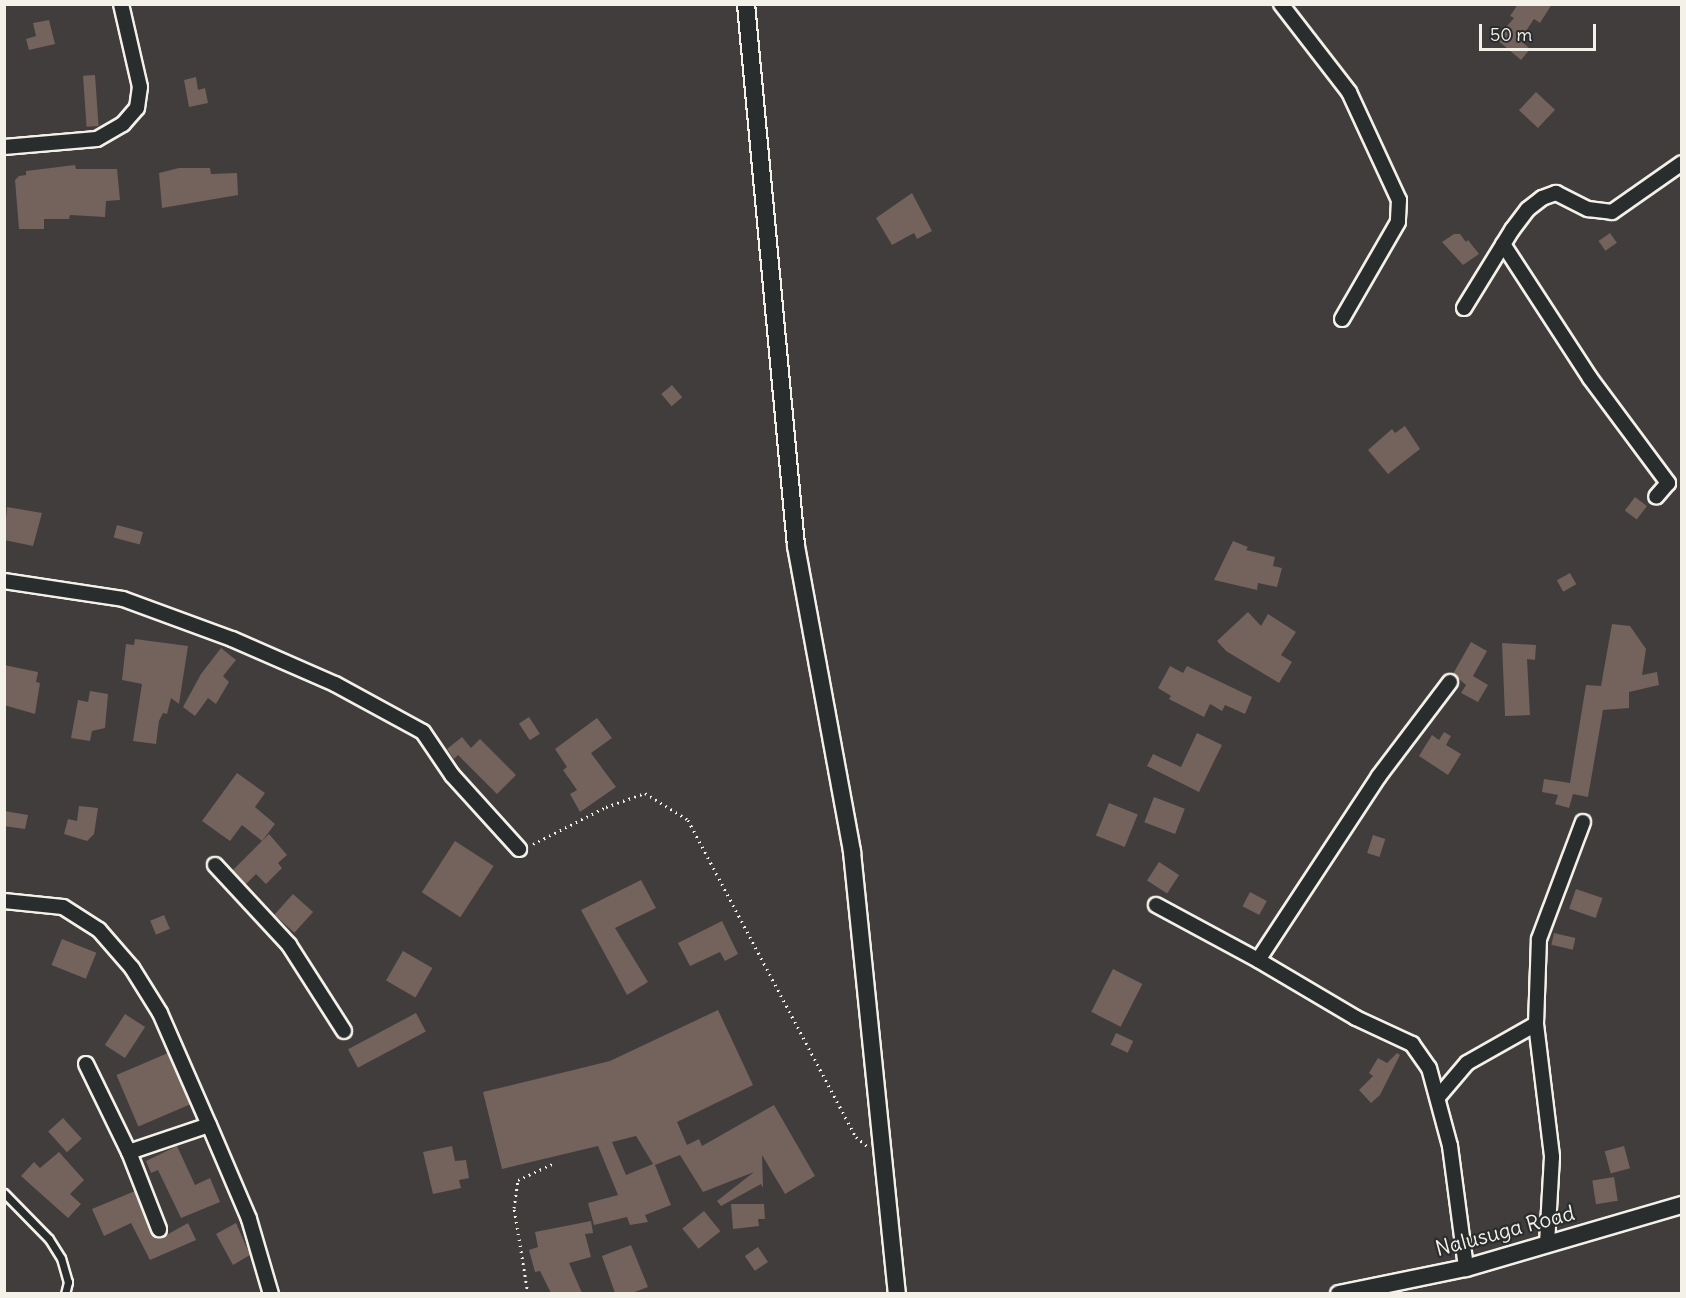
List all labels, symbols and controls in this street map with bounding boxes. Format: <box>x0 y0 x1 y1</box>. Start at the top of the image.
scale bar <box>1482 12 1599 50</box>
text: 50 m <box>1490 23 1532 46</box>
street label: Nalusuga Road <box>1433 1200 1577 1262</box>

